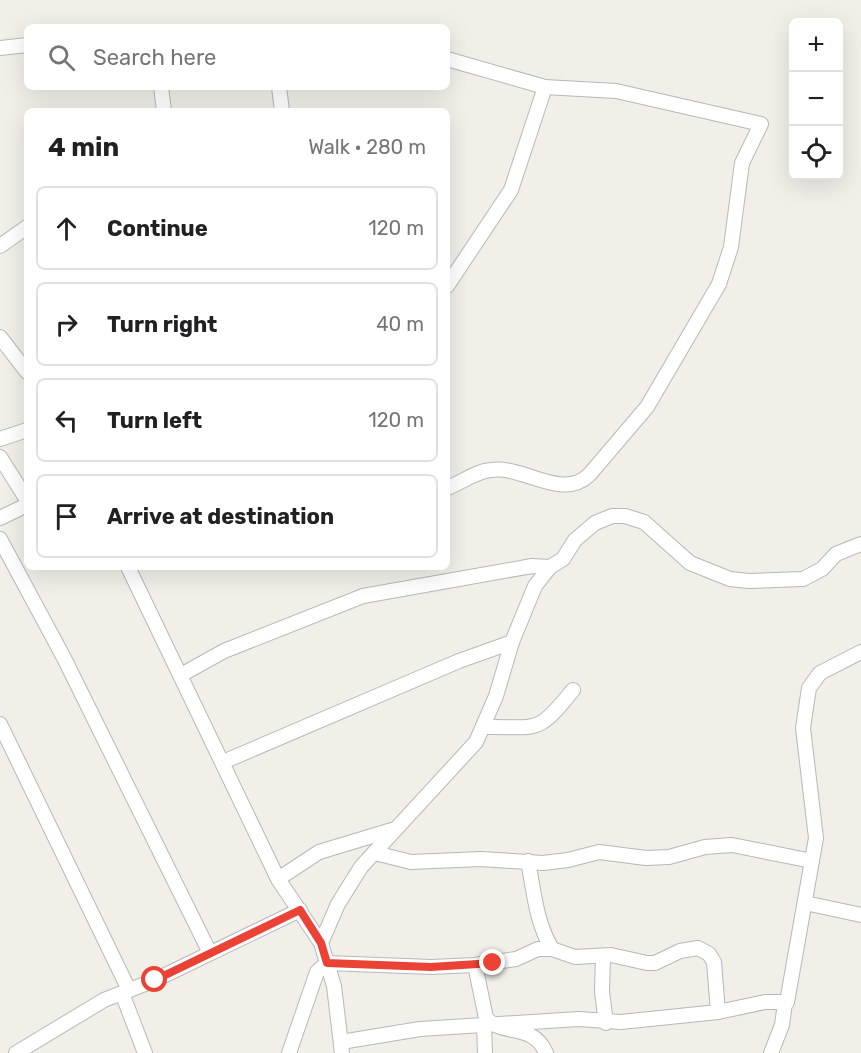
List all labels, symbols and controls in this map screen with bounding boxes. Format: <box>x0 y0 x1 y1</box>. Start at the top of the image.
map controls <box>789 18 843 180</box>
button: + <box>789 18 843 72</box>
search box <box>24 24 450 90</box>
icon: search <box>45 41 78 74</box>
text: Search here <box>93 44 216 71</box>
button: − <box>789 72 843 126</box>
button: locate <box>789 126 843 180</box>
text: 4 min <box>48 132 119 163</box>
text: Walk · 280 m <box>308 135 426 159</box>
icon: ahead <box>50 212 83 245</box>
text: Continue <box>107 215 208 242</box>
text: 120 m <box>368 216 424 240</box>
icon: right <box>50 308 83 341</box>
text: Turn right <box>107 311 217 338</box>
text: 40 m <box>376 312 424 336</box>
icon: left <box>50 404 83 437</box>
text: Turn left <box>107 407 202 434</box>
text: 120 m <box>368 408 424 432</box>
icon: arrive <box>50 500 83 533</box>
text: Arrive at destination <box>107 503 334 530</box>
route end <box>479 949 505 975</box>
route start <box>141 966 167 992</box>

